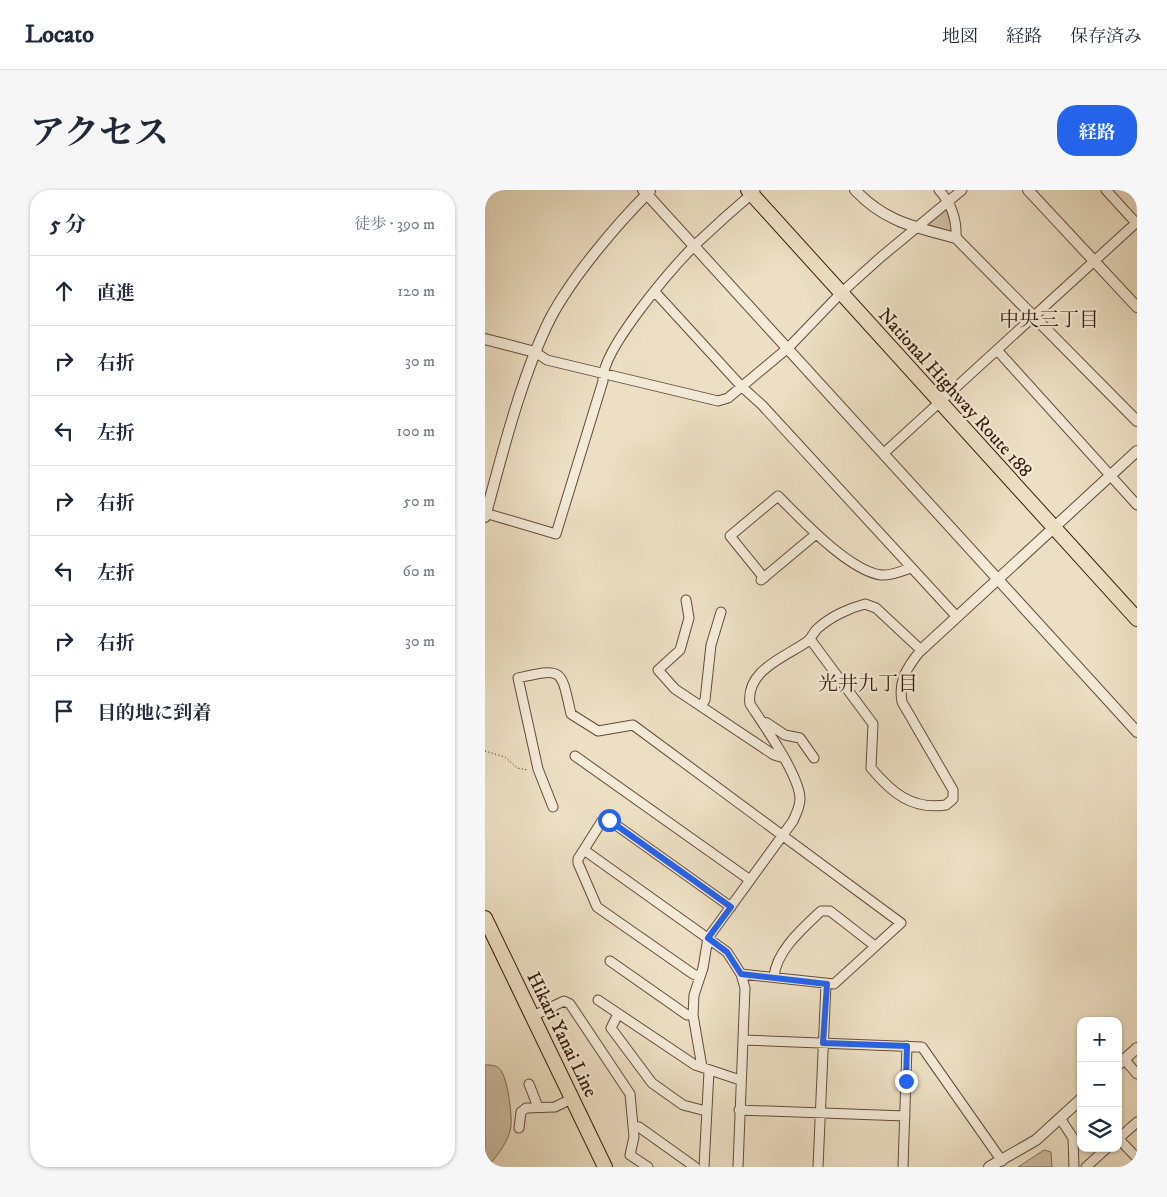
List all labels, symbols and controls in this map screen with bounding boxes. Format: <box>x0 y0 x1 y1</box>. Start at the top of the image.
text: Locato <box>25 20 94 50</box>
text: 地図 <box>942 26 978 48</box>
text: 経路 <box>1006 26 1042 48</box>
text: 保存済み <box>1070 26 1142 48</box>
button: 経路 <box>1057 105 1137 156</box>
text: アクセス <box>30 112 169 156</box>
text: 5 分 <box>50 212 86 238</box>
text: 徒歩 · 390 m <box>354 214 435 234</box>
icon: ahead <box>50 277 78 305</box>
text: 120 m <box>397 281 435 301</box>
text: 直進 <box>97 282 135 305</box>
street label: National Highway Route 188 <box>873 304 1037 482</box>
district label: 中央三丁目 <box>999 308 1099 333</box>
icon: right <box>50 347 78 375</box>
text: 30 m <box>405 351 435 371</box>
text: 右折 <box>97 352 135 375</box>
icon: left <box>50 417 78 445</box>
text: 100 m <box>397 421 435 441</box>
text: 左折 <box>97 422 135 445</box>
icon: right <box>50 487 78 515</box>
text: 50 m <box>403 491 435 511</box>
text: 右折 <box>97 492 135 515</box>
icon: left <box>50 557 78 585</box>
text: 60 m <box>403 561 435 581</box>
text: 左折 <box>97 562 135 585</box>
icon: right <box>50 627 78 655</box>
text: 30 m <box>405 631 435 651</box>
text: 右折 <box>97 632 135 655</box>
district label: 光井九丁目 <box>818 672 918 697</box>
icon: arrive <box>50 697 78 725</box>
text: 目的地に到着 <box>97 702 211 725</box>
route start <box>598 809 621 832</box>
street label: Hikari Yanai Line <box>521 968 602 1101</box>
map controls <box>1077 1017 1122 1152</box>
button: + <box>1077 1017 1122 1062</box>
button: − <box>1077 1062 1122 1107</box>
route end <box>895 1070 918 1093</box>
button: layers <box>1077 1107 1122 1152</box>

